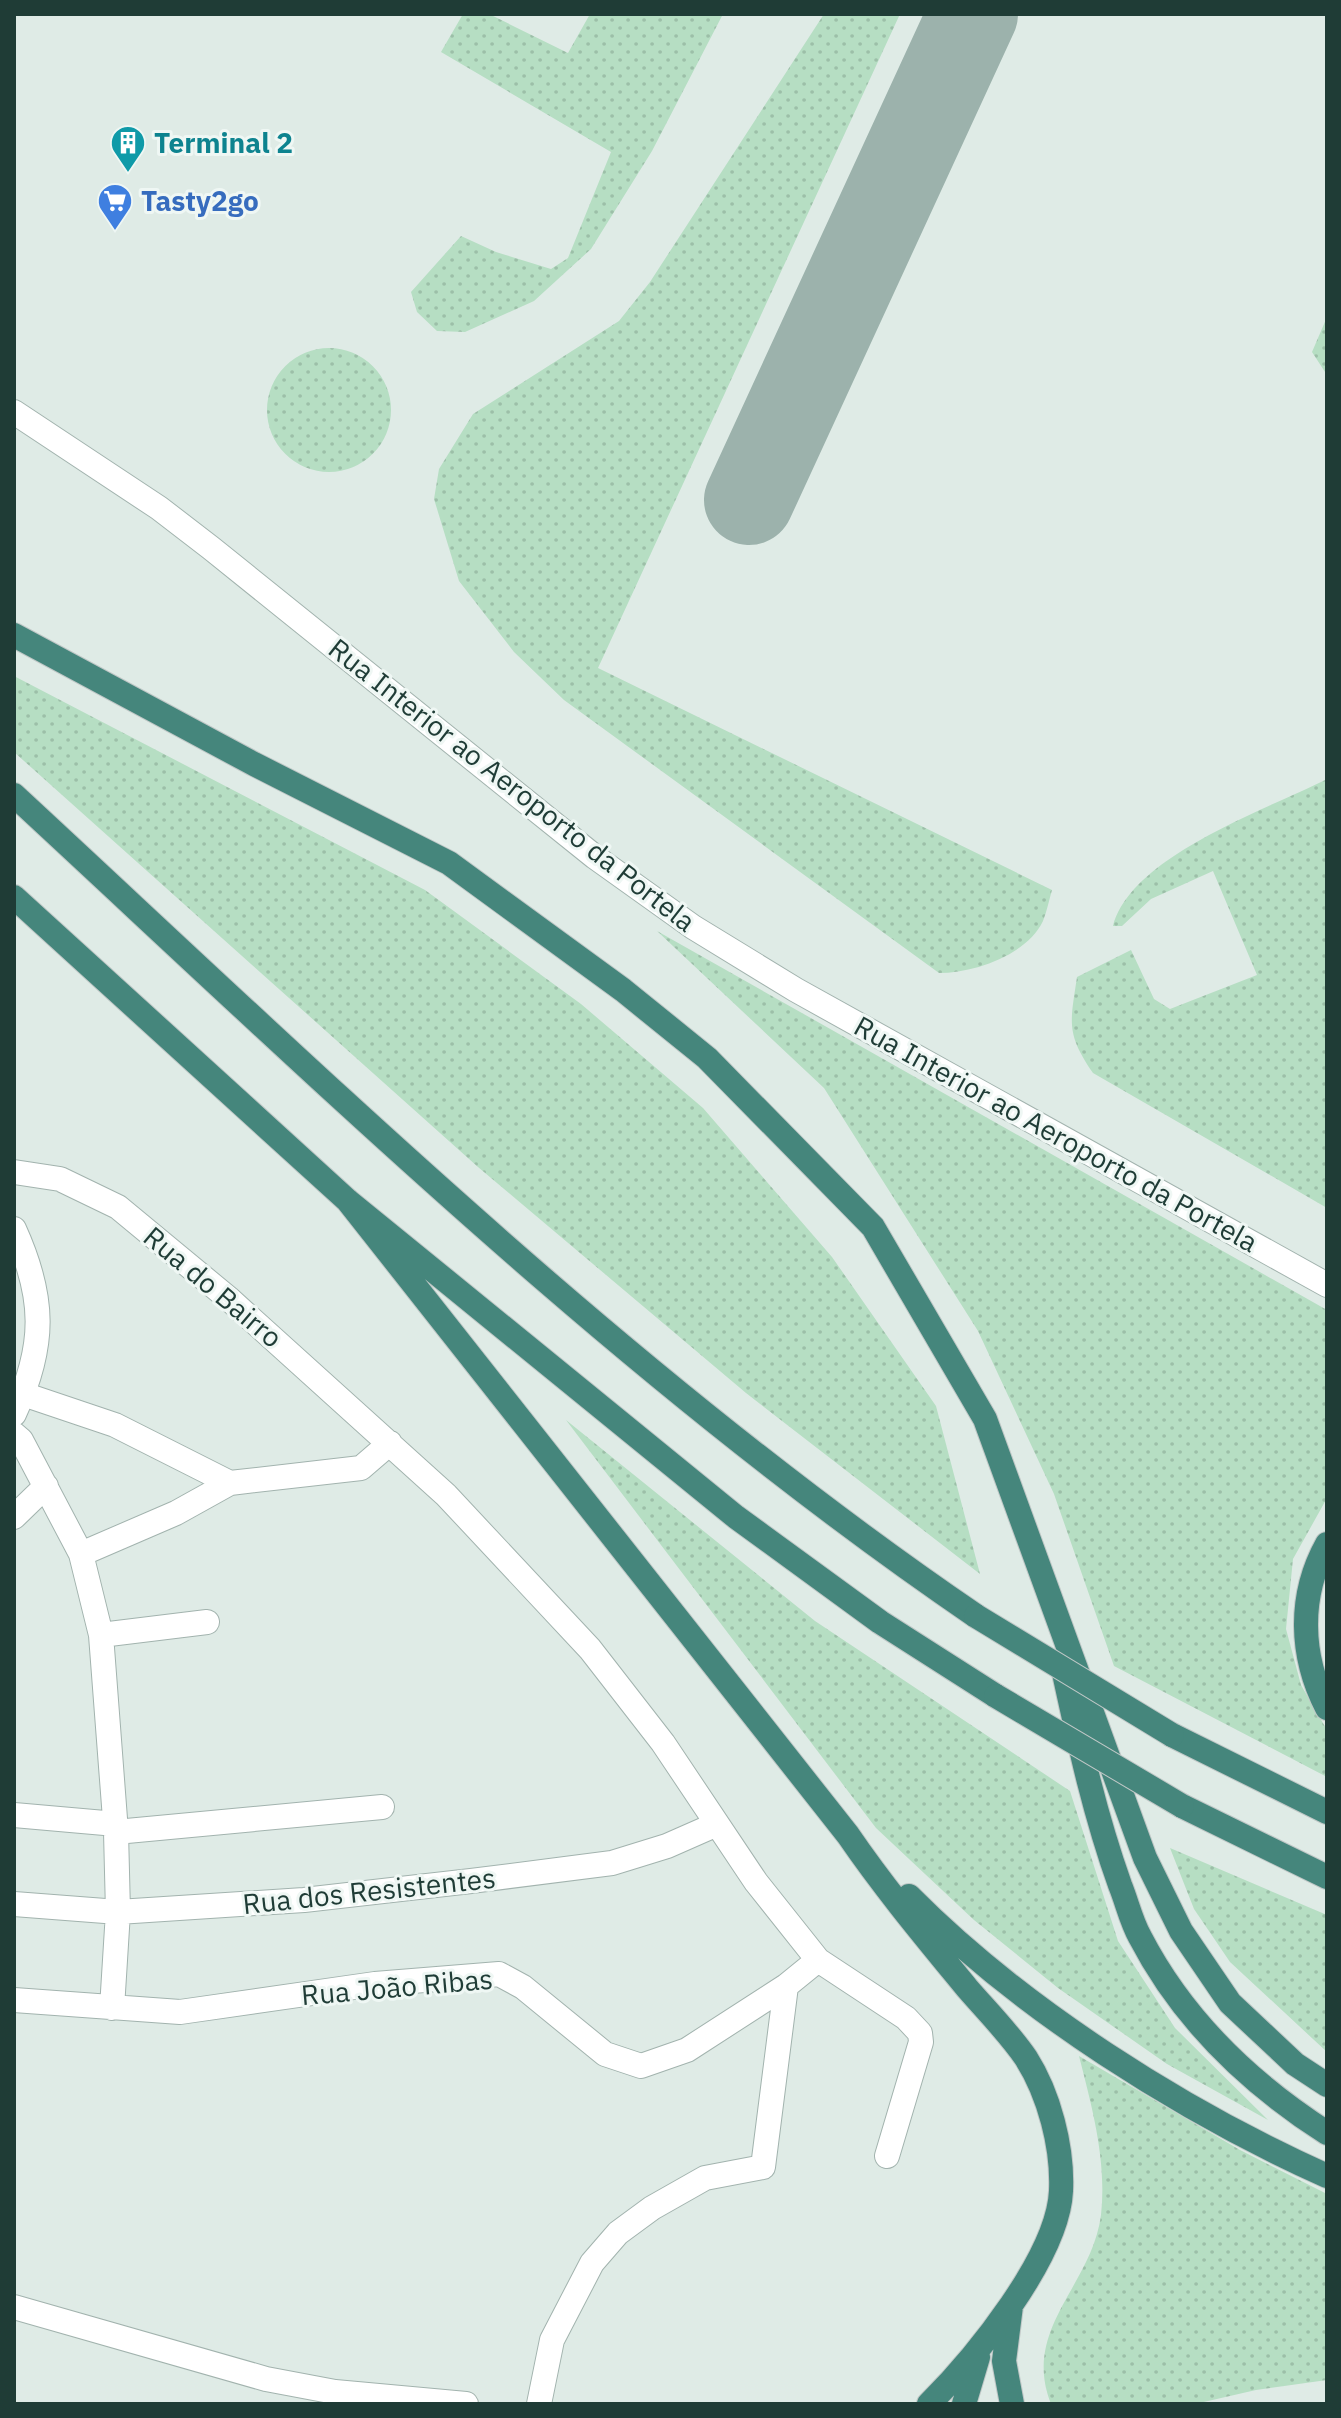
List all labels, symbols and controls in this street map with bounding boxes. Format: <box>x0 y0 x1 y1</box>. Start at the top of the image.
building icon: Terminal 2 <box>109 124 147 174</box>
place label: Terminal 2 <box>154 124 293 161</box>
supermarket icon: Tasty2go <box>96 182 134 232</box>
place label: Tasty2go <box>141 182 259 219</box>
street label: Rua Interior ao Aeroporto da Portela <box>321 630 703 940</box>
street label: Rua Interior ao Aeroporto da Portela <box>848 1007 1265 1260</box>
street label: Rua do Bairro <box>136 1218 290 1356</box>
street label: Rua dos Resistentes <box>241 1859 497 1922</box>
street label: Rua João Ribas <box>300 1960 494 2013</box>

